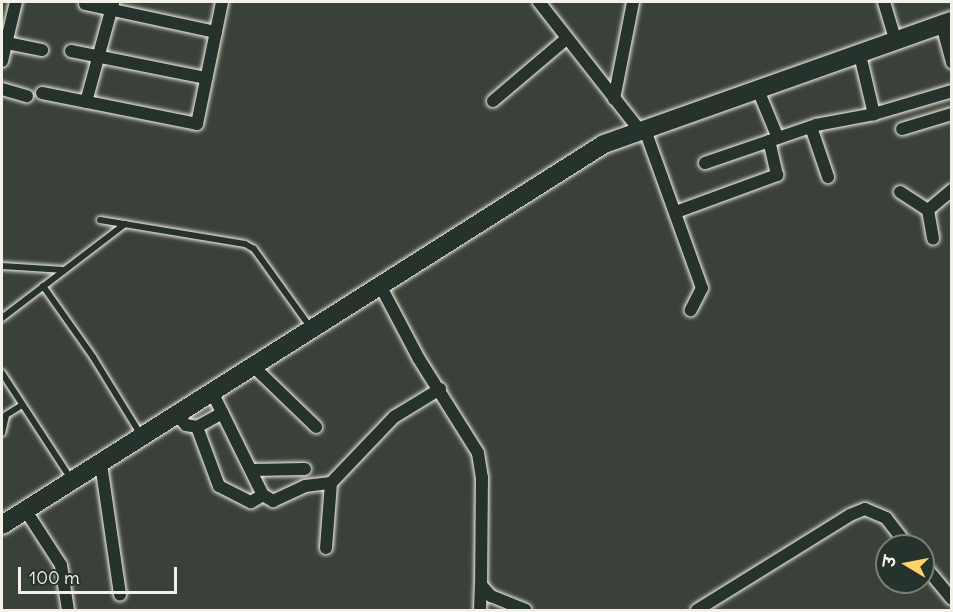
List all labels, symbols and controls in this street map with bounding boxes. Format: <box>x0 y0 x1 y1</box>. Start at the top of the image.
north arrow <box>875 534 935 594</box>
text: उ <box>878 554 900 568</box>
scale bar <box>21 555 180 593</box>
text: 100 m <box>29 566 80 589</box>

